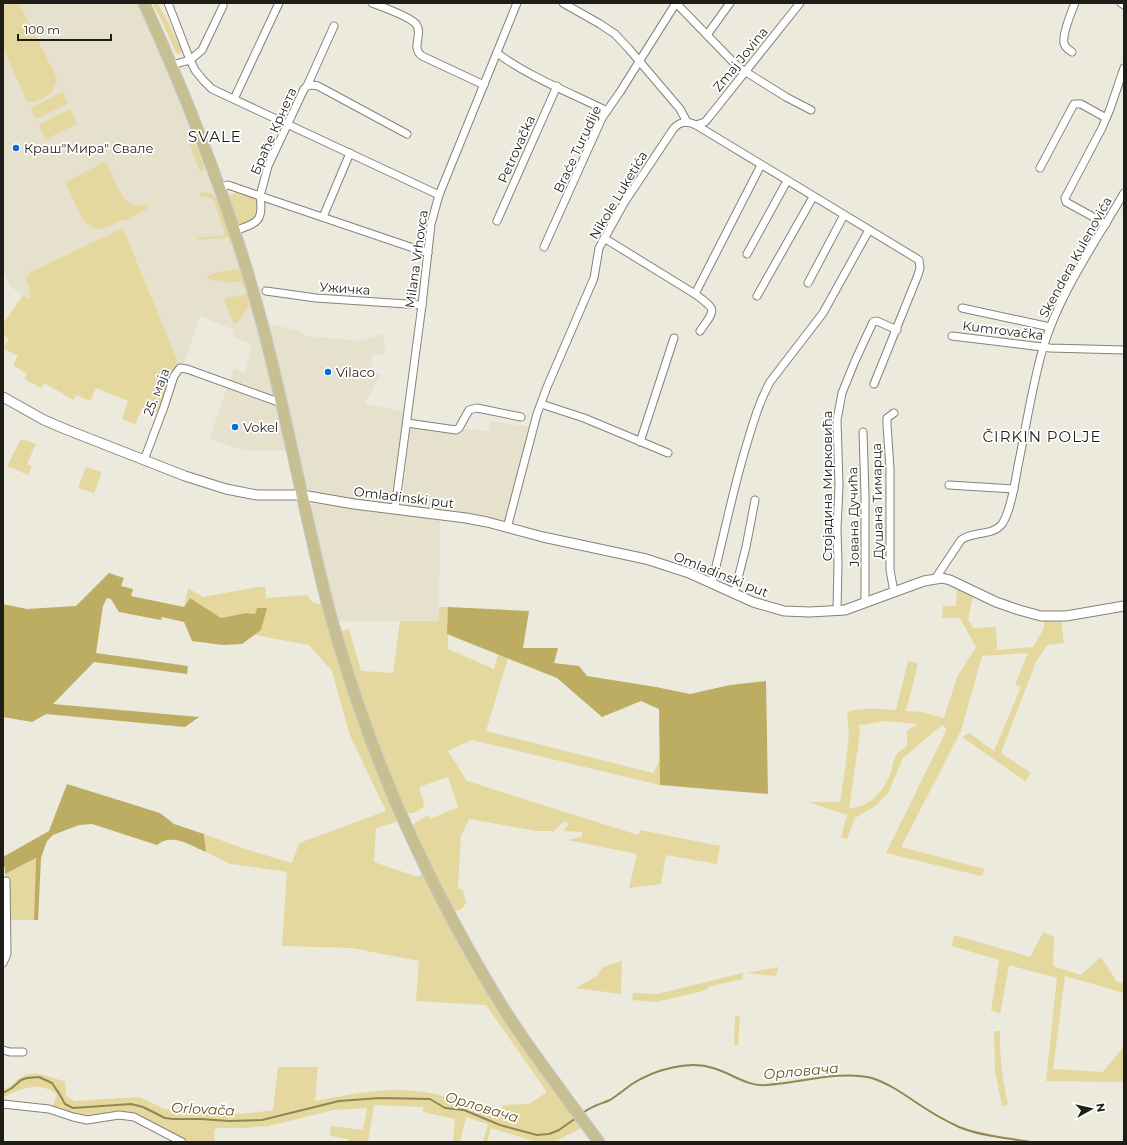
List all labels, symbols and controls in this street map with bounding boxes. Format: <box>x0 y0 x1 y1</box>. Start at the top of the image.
scale bar <box>18 16 111 42</box>
text: 100 m <box>24 22 60 37</box>
street label: Zmaj Jovina <box>709 24 771 94</box>
street label: Браће Крнета <box>247 85 299 177</box>
street label: Braće Turudije <box>550 103 604 195</box>
street label: Petrovačka <box>494 113 538 185</box>
district label: SVALE <box>188 127 242 146</box>
place label: Краш"Мира" Свале <box>24 140 154 156</box>
marker: Краш"Мира" Свале <box>11 143 21 153</box>
street label: Nikole Luketića <box>585 148 651 242</box>
street label: Skendera Kulenovića <box>1035 194 1115 320</box>
street label: Milana Vrhovca <box>401 209 431 309</box>
street label: Ужичка <box>319 278 371 298</box>
street label: Kumrovačka <box>962 317 1044 343</box>
place label: Vilaco <box>336 364 375 380</box>
street label: 25. маја <box>140 366 172 418</box>
marker: Vilaco <box>323 367 333 377</box>
street label: Стојадина Мирковића <box>819 411 835 561</box>
place label: Vokel <box>243 419 278 435</box>
marker: Vokel <box>230 422 240 432</box>
district label: ČIRKIN POLJE <box>982 427 1102 446</box>
street label: Душана Тимарца <box>868 443 886 559</box>
street label: Јована Дучића <box>844 467 862 567</box>
street label: Omladinski put <box>353 483 455 511</box>
street label: Omladinski put <box>671 548 771 600</box>
water label: Орловача <box>763 1059 839 1083</box>
water label: Орловача <box>443 1087 521 1127</box>
north arrow <box>1071 1089 1111 1129</box>
water label: Orlovača <box>171 1098 235 1120</box>
text: N <box>1093 1102 1108 1113</box>

